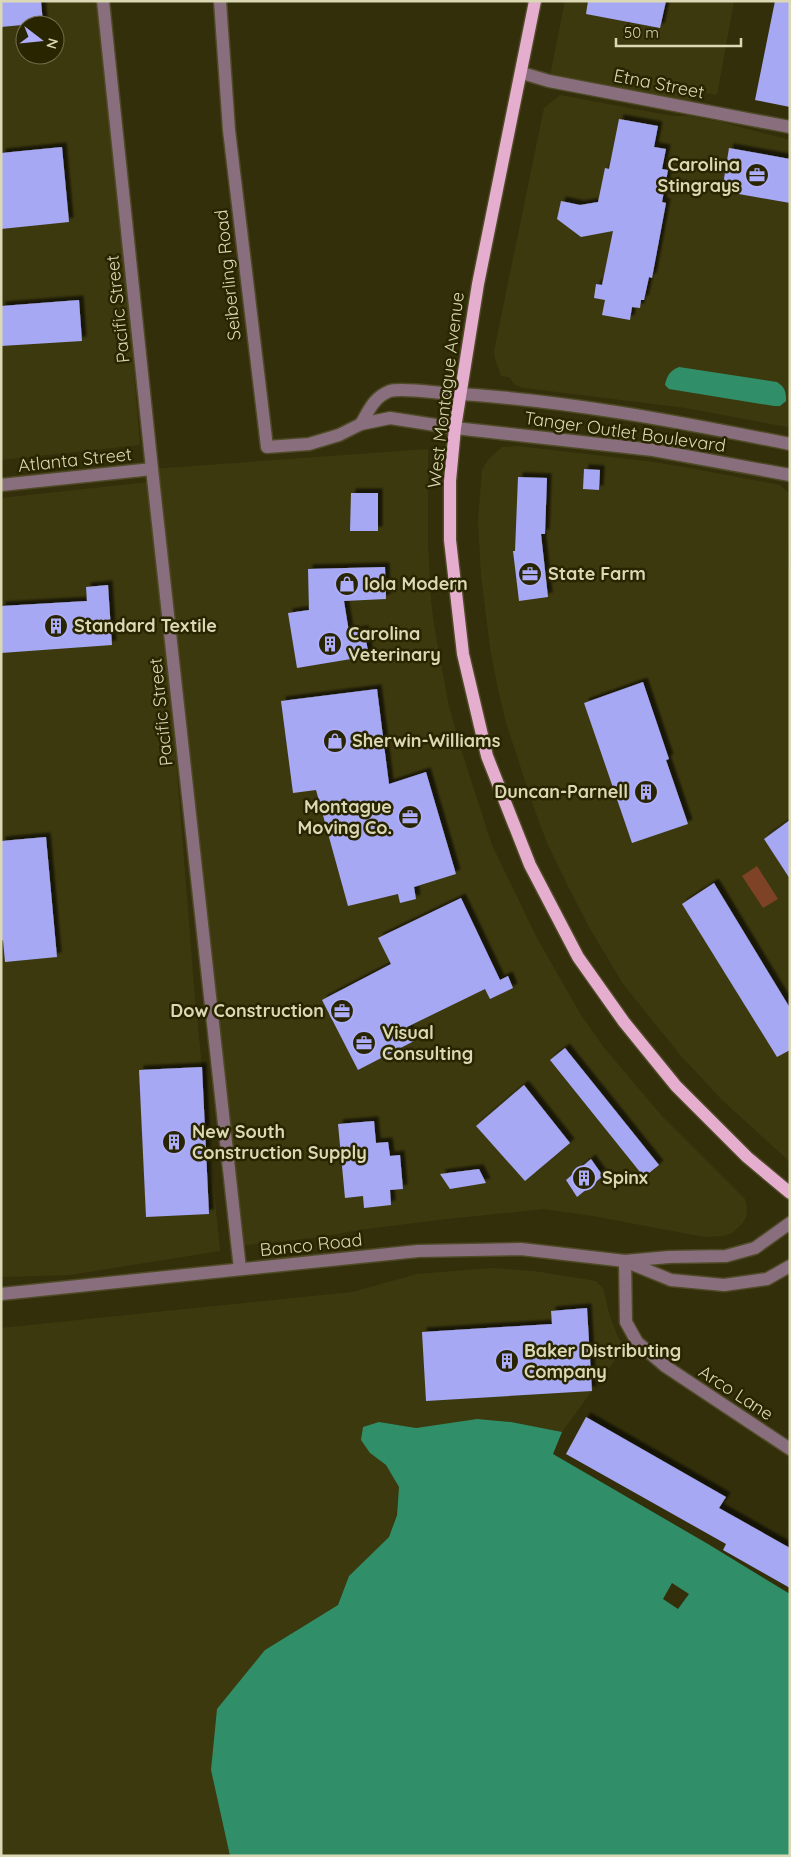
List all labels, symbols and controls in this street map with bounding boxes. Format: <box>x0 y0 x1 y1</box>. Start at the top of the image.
north arrow <box>15 15 65 65</box>
scale bar <box>616 15 741 47</box>
text: 50 m <box>624 23 659 42</box>
text: N <box>42 36 63 51</box>
street label: Etna Street <box>612 63 706 104</box>
place label: Carolina Stingrays <box>657 153 740 197</box>
office icon: Carolina Stingrays <box>744 162 770 188</box>
street label: Seiberling Road <box>209 209 246 342</box>
street label: Pacific Street <box>100 254 135 364</box>
street label: West Montague Avenue <box>422 290 469 490</box>
street label: Tanger Outlet Boulevard <box>523 406 727 457</box>
street label: Atlanta Street <box>17 442 133 477</box>
office icon: State Farm <box>517 561 543 587</box>
place label: State Farm <box>548 562 646 585</box>
shop icon: Iola Modern <box>334 571 360 597</box>
place label: Iola Modern <box>364 572 468 595</box>
building icon: Standard Textile <box>43 613 69 639</box>
place label: Standard Textile <box>74 614 217 637</box>
place label: Carolina Veterinary <box>348 622 441 666</box>
building icon: Carolina Veterinary <box>317 631 343 657</box>
street label: Pacific Street <box>143 657 178 767</box>
shop icon: Sherwin-Williams <box>322 728 348 754</box>
place label: Sherwin-Williams <box>352 729 501 752</box>
building icon: Duncan-Parnell <box>633 779 659 805</box>
place label: Duncan-Parnell <box>494 780 628 803</box>
place label: Montague Moving Co. <box>298 795 392 839</box>
office icon: Montague Moving Co. <box>397 804 423 830</box>
office icon: Dow Construction <box>329 998 355 1024</box>
place label: Dow Construction <box>170 999 324 1022</box>
place label: Visual Consulting <box>382 1021 473 1065</box>
office icon: Visual Consulting <box>351 1030 377 1056</box>
place label: New South Construction Supply <box>192 1120 367 1164</box>
building icon: New South Construction Supply <box>161 1129 187 1155</box>
building icon: Spinx <box>571 1165 597 1191</box>
place label: Spinx <box>602 1166 648 1189</box>
street label: Banco Road <box>259 1228 363 1261</box>
place label: Baker Distributing Company <box>524 1339 681 1383</box>
building icon: Baker Distributing Company <box>494 1348 520 1374</box>
street label: Arco Lane <box>695 1360 778 1425</box>

